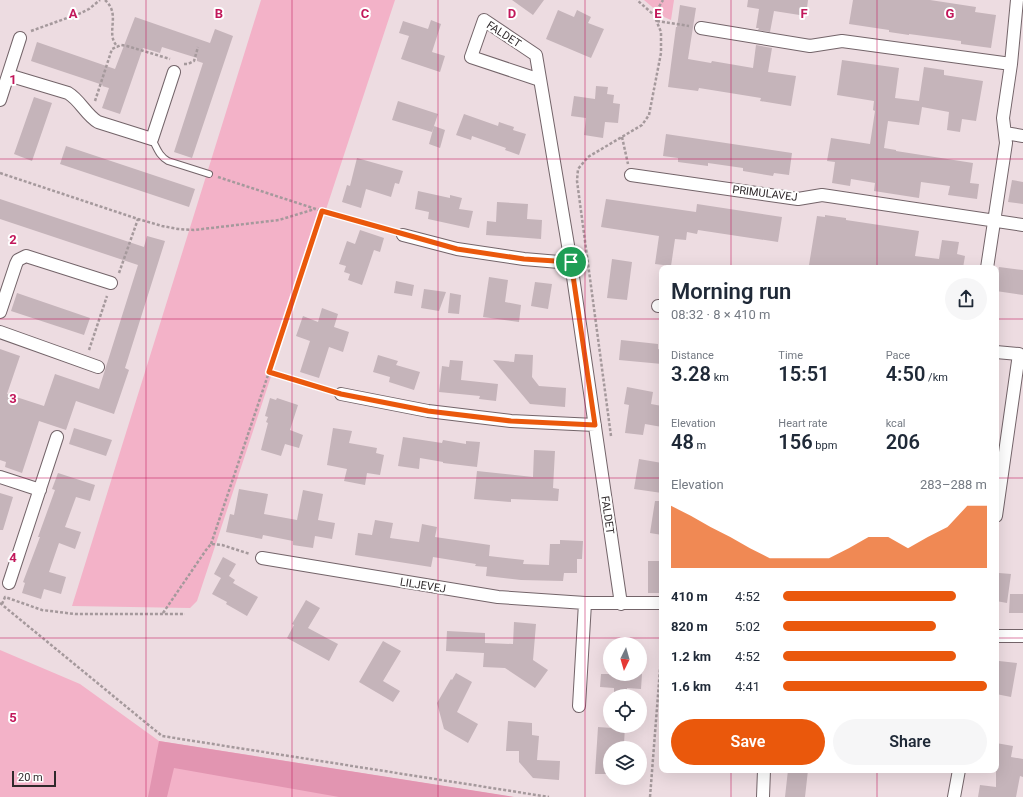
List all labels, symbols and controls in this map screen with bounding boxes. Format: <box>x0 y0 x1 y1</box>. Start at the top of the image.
text: A <box>69 6 78 21</box>
text: B <box>215 6 223 21</box>
text: C <box>361 6 370 21</box>
text: D <box>508 6 516 21</box>
text: E <box>654 6 662 21</box>
text: F <box>800 6 808 21</box>
text: G <box>946 6 955 21</box>
street label: FALDET <box>484 19 524 51</box>
text: 1 <box>9 72 17 87</box>
street label: PRIMULAVEJ <box>732 183 798 204</box>
text: 2 <box>9 232 17 247</box>
pin <box>554 245 588 279</box>
icon: arrive <box>560 251 582 273</box>
button: share <box>945 278 987 320</box>
text: Morning run <box>671 279 791 304</box>
text: 08:32 · 8 × 410 m <box>671 307 770 322</box>
text: Distance <box>671 349 714 362</box>
text: Time <box>778 349 803 362</box>
text: Pace <box>886 349 910 362</box>
text: 3.28 <box>671 362 711 386</box>
text: 15:51 <box>778 362 829 386</box>
text: 4:50 <box>886 362 925 386</box>
text: km <box>711 371 729 384</box>
text: /km <box>925 371 948 384</box>
text: 3 <box>9 391 17 406</box>
text: Elevation <box>671 417 716 430</box>
text: Heart rate <box>778 417 827 430</box>
text: kcal <box>886 417 906 430</box>
text: 48 <box>671 430 694 454</box>
text: 156 <box>778 430 813 454</box>
text: 206 <box>886 430 920 454</box>
text: m <box>694 439 706 452</box>
text: bpm <box>813 439 837 452</box>
text: Elevation <box>671 477 724 492</box>
text: 283–288 m <box>920 477 987 492</box>
street label: FALDET <box>598 495 617 535</box>
text: 4 <box>9 550 17 565</box>
street label: LILJEVEJ <box>399 575 447 596</box>
text: 410 m <box>671 589 708 604</box>
text: 4:52 <box>735 589 760 604</box>
text: 820 m <box>671 619 708 634</box>
text: 5:02 <box>735 619 760 634</box>
north arrow <box>603 637 647 681</box>
map controls <box>603 637 647 785</box>
text: 1.2 km <box>671 649 711 664</box>
text: 4:52 <box>735 649 760 664</box>
text: 1.6 km <box>671 679 711 694</box>
text: 4:41 <box>735 679 760 694</box>
button: locate <box>603 689 647 733</box>
text: 5 <box>9 710 17 725</box>
button: Save <box>671 719 825 765</box>
button: Share <box>833 719 987 765</box>
button: layers <box>603 741 647 785</box>
scale bar <box>12 769 56 788</box>
text: 20 m <box>18 771 43 784</box>

